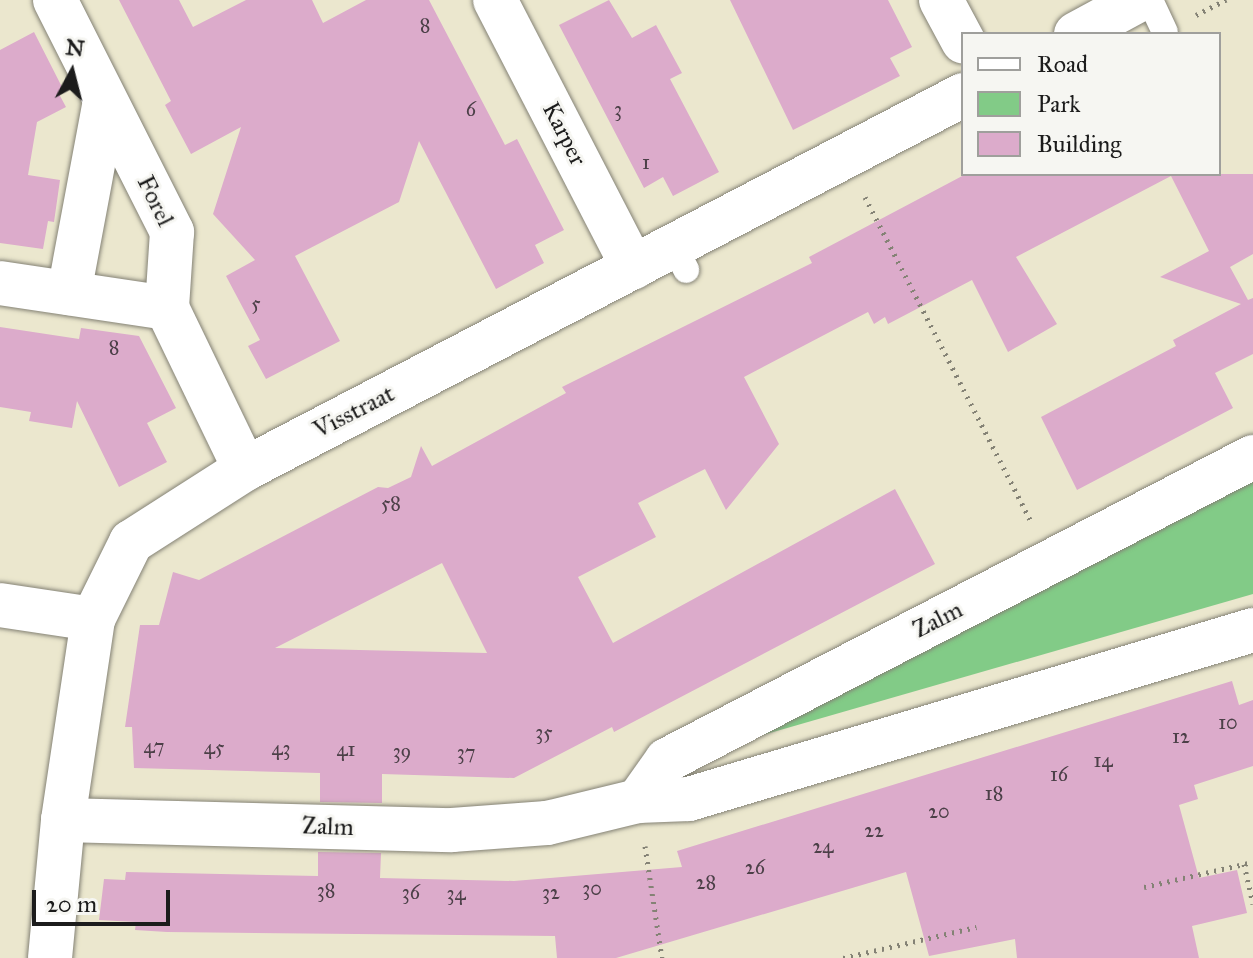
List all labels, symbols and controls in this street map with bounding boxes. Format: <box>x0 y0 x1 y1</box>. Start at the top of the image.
house number: 8 <box>420 13 430 37</box>
north arrow <box>32 32 112 112</box>
legend <box>961 32 1221 176</box>
text: N <box>64 33 86 62</box>
text: Road <box>1037 49 1088 79</box>
text: Park <box>1037 89 1080 119</box>
house number: 6 <box>466 97 476 121</box>
house number: 3 <box>614 97 622 121</box>
street label: Karper <box>536 98 592 170</box>
text: Building <box>1037 129 1122 159</box>
house number: 1 <box>642 150 650 174</box>
street label: Forel <box>131 171 179 231</box>
house number: 5 <box>251 291 261 315</box>
house number: 8 <box>109 335 119 359</box>
street label: Visstraat <box>309 379 399 445</box>
house number: 58 <box>381 491 401 515</box>
street label: Zalm <box>908 595 968 645</box>
house number: 10 <box>1218 710 1238 734</box>
house number: 35 <box>535 720 553 744</box>
house number: 12 <box>1172 724 1190 748</box>
house number: 47 <box>144 734 164 758</box>
house number: 45 <box>204 735 224 759</box>
house number: 43 <box>271 736 291 760</box>
house number: 41 <box>336 737 356 761</box>
house number: 39 <box>393 739 411 763</box>
house number: 37 <box>457 740 475 764</box>
house number: 14 <box>1093 748 1113 772</box>
house number: 16 <box>1050 762 1068 786</box>
house number: 18 <box>985 781 1003 805</box>
house number: 20 <box>928 799 950 823</box>
street label: Zalm <box>302 812 354 842</box>
house number: 22 <box>864 818 884 842</box>
house number: 24 <box>812 834 834 858</box>
house number: 26 <box>745 855 765 879</box>
house number: 28 <box>696 870 716 894</box>
scale bar <box>36 874 174 924</box>
house number: 30 <box>582 876 602 900</box>
house number: 38 <box>317 878 335 902</box>
house number: 36 <box>402 880 420 904</box>
house number: 32 <box>542 880 560 904</box>
house number: 34 <box>446 881 466 905</box>
text: 20 m <box>46 889 97 919</box>

